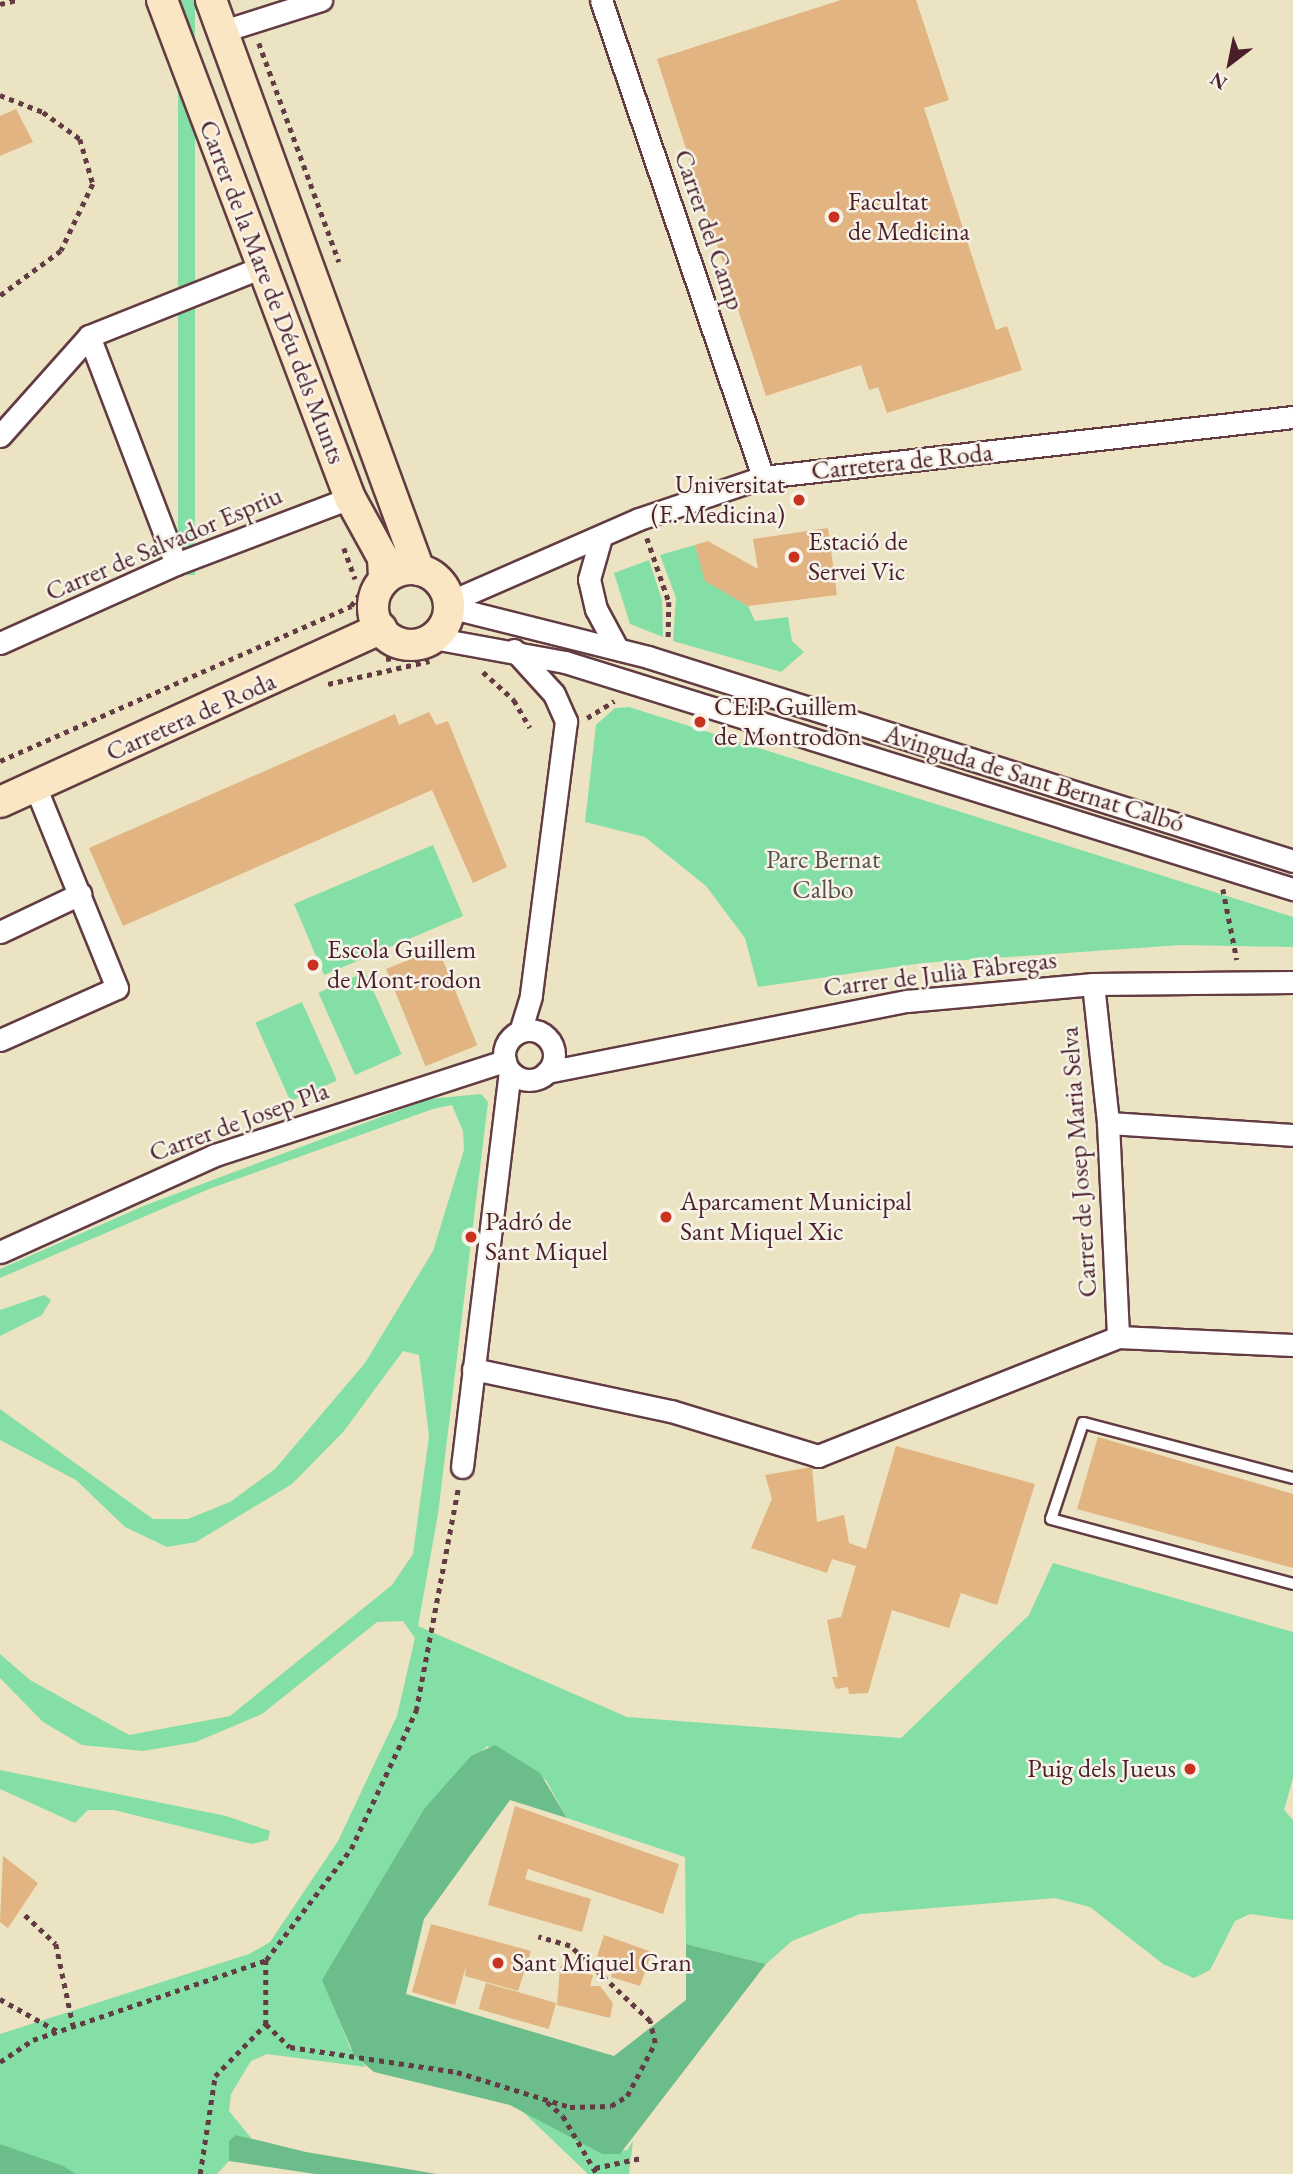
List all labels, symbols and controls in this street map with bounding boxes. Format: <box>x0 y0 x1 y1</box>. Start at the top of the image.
north arrow <box>1195 28 1265 98</box>
text: N <box>1205 67 1232 96</box>
street label: Carrer de la Mare de Déu dels Munts <box>192 116 352 468</box>
street label: Carrer del Camp <box>667 146 751 314</box>
place label: Facultat de Medicina <box>848 186 970 248</box>
marker: Facultat de Medicina <box>826 209 842 225</box>
street label: Carretera de Roda <box>810 437 994 487</box>
place label: Universitat (F. Medicina) <box>651 469 785 530</box>
street label: Carrer de Salvador Espriu <box>41 480 287 608</box>
marker: Universitat (F. Medicina) <box>791 492 807 508</box>
place label: Estació de Servei Vic <box>808 526 908 588</box>
marker: Estació de Servei Vic <box>786 549 802 565</box>
street label: Carretera de Roda <box>101 666 281 768</box>
place label: CEIP Guillem de Montrodon <box>714 691 861 752</box>
marker: CEIP Guillem de Montrodon <box>692 714 708 730</box>
street label: Avinguda de Sant Bernat Calbó <box>880 718 1188 840</box>
park label: Parc Bernat Calbo <box>766 844 880 906</box>
place label: Escola Guillem de Mont-rodon <box>327 934 482 996</box>
street label: Carrer de Julià Fàbregas <box>822 944 1058 1004</box>
marker: Escola Guillem de Mont-rodon <box>305 957 321 973</box>
street label: Carrer de Josep Maria Selva <box>1054 1026 1104 1298</box>
street label: Carrer de Josep Pla <box>145 1075 333 1169</box>
place label: Aparcament Municipal Sant Miquel Xic <box>680 1186 912 1248</box>
place label: Padró de Sant Miquel <box>485 1206 608 1268</box>
marker: Aparcament Municipal Sant Miquel Xic <box>658 1209 674 1225</box>
marker: Padró de Sant Miquel <box>463 1229 479 1245</box>
place label: Puig dels Jueus <box>1027 1753 1176 1785</box>
marker: Puig dels Jueus <box>1182 1761 1198 1777</box>
place label: Sant Miquel Gran <box>512 1947 692 1979</box>
marker: Sant Miquel Gran <box>490 1955 506 1971</box>

